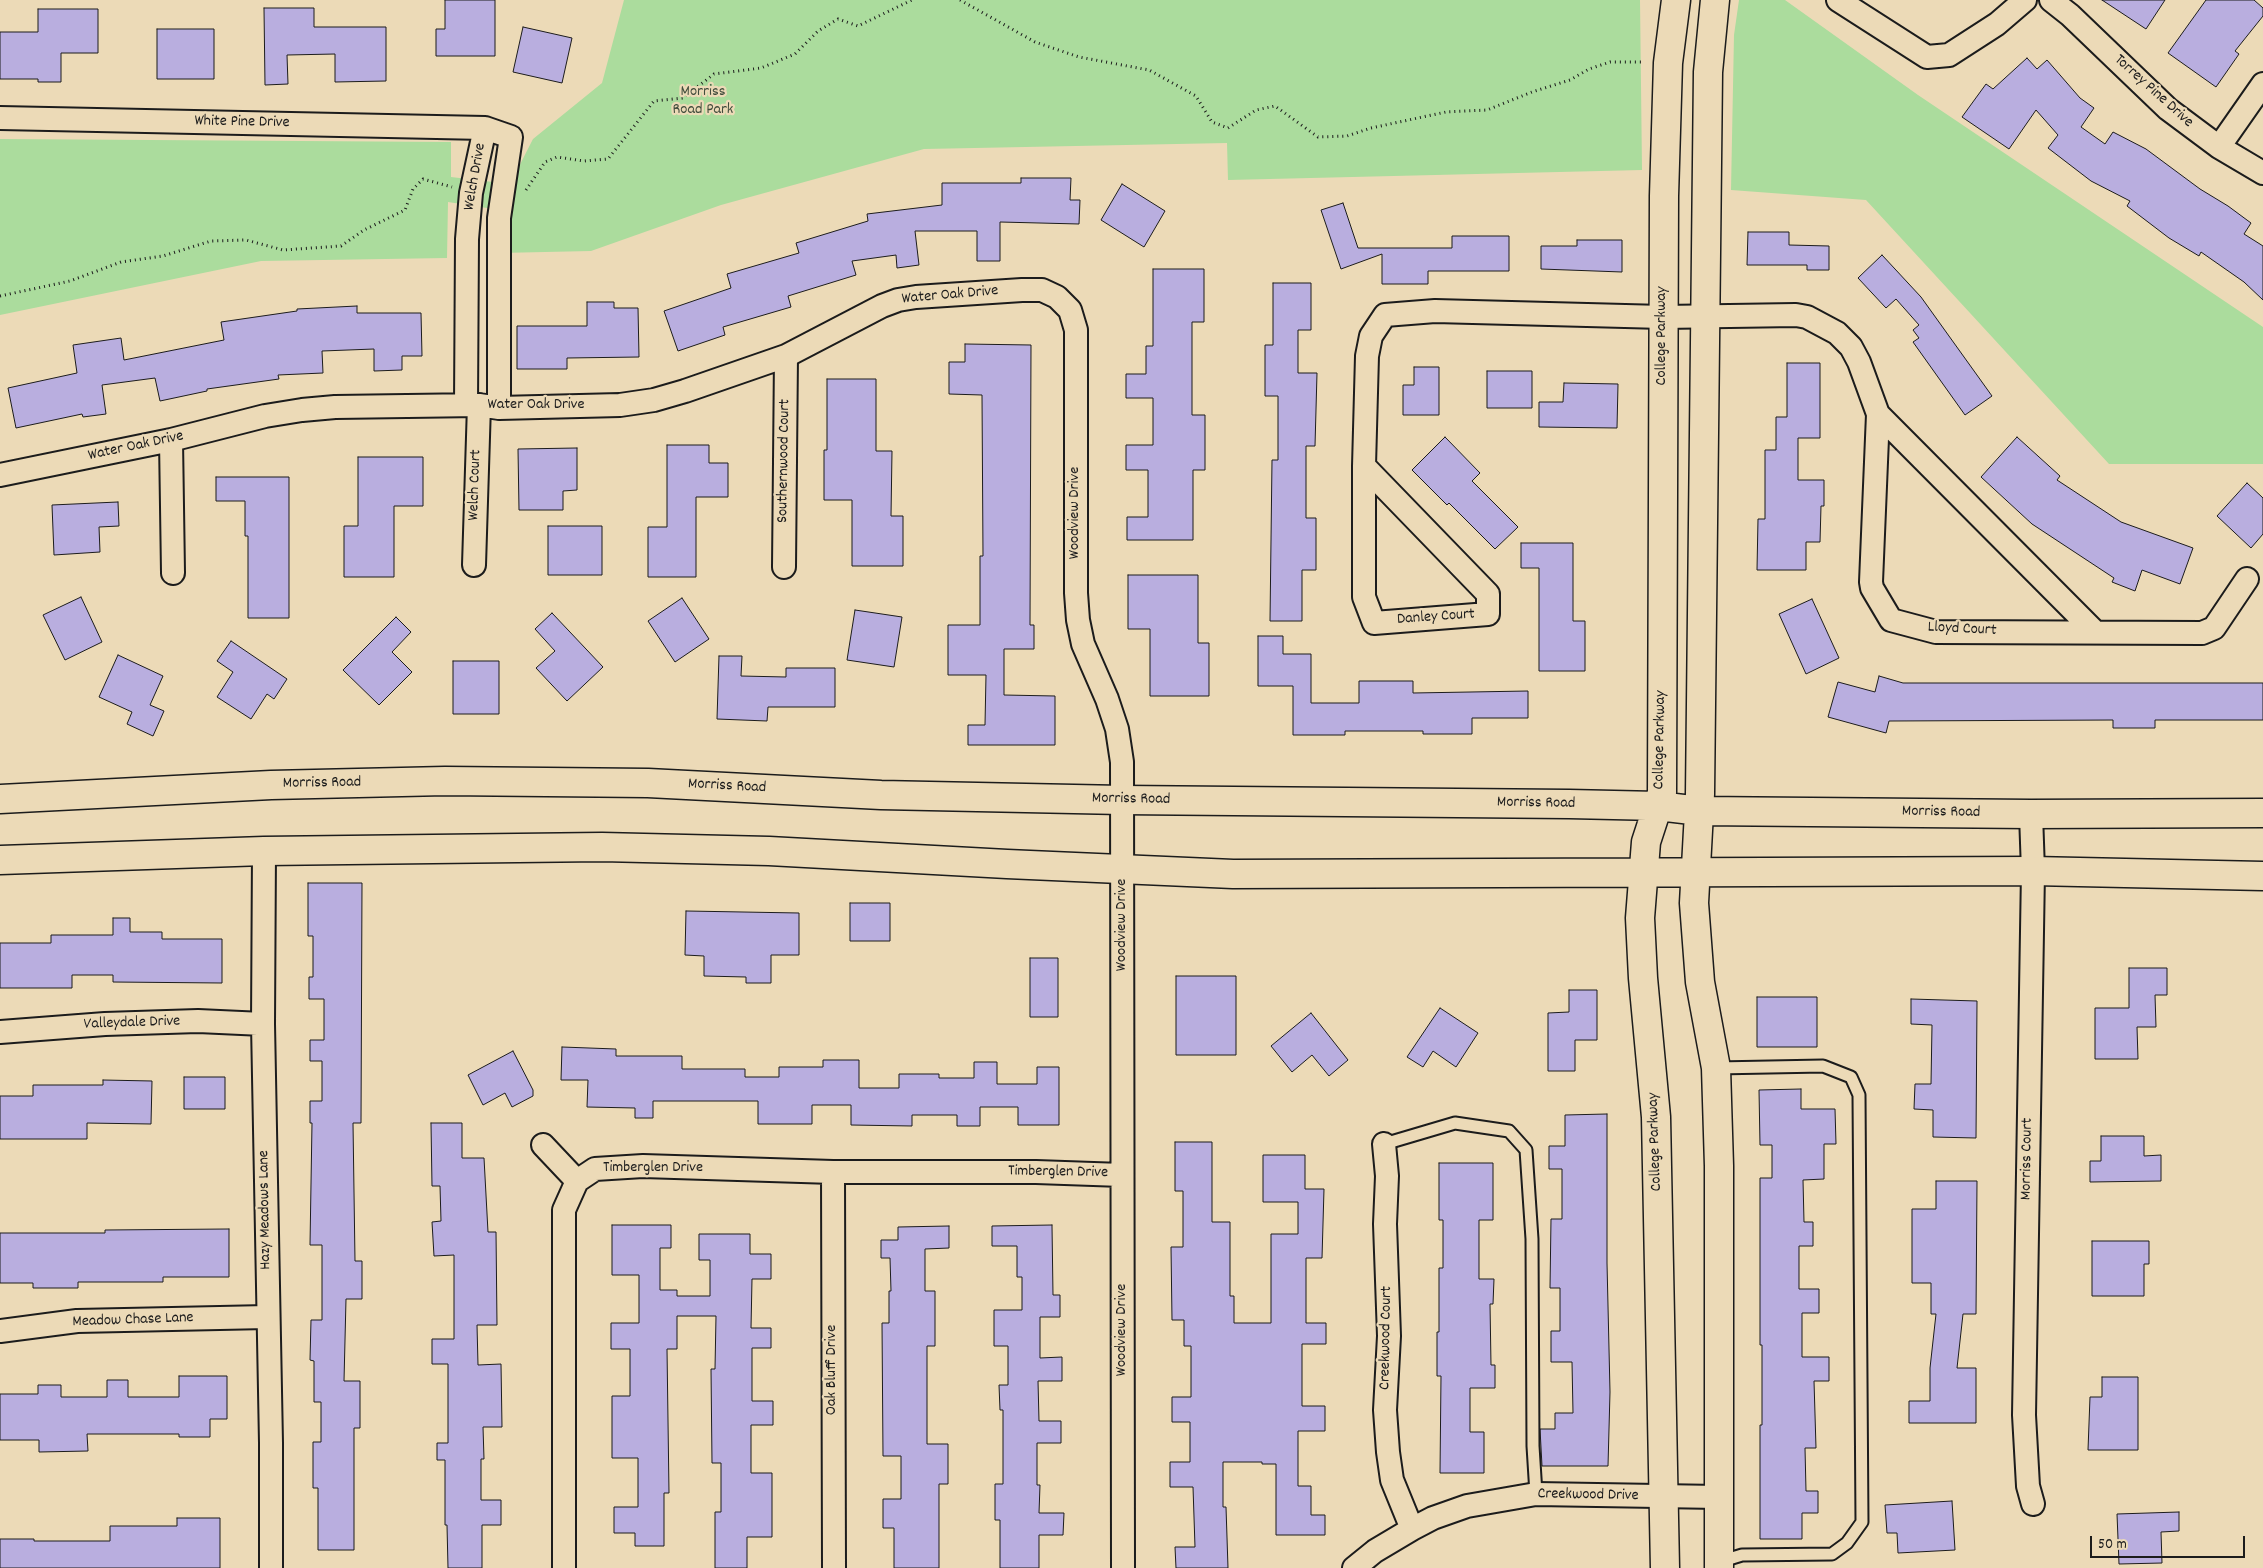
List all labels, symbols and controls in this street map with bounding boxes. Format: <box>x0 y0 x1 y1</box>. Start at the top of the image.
street label: Torrey Pine Drive <box>2109 51 2197 133</box>
park label: Morriss Road Park <box>673 83 733 121</box>
street label: White Pine Drive <box>194 113 290 133</box>
street label: Welch Drive <box>461 142 491 212</box>
street label: Water Oak Drive <box>901 282 999 310</box>
street label: College Parkway <box>1653 287 1673 385</box>
street label: Water Oak Drive <box>488 396 584 416</box>
street label: Southernwood Court <box>774 399 796 523</box>
street label: Water Oak Drive <box>87 428 185 466</box>
street label: Welch Court <box>465 449 487 521</box>
street label: Woodview Drive <box>1066 467 1086 559</box>
street label: Danley Court <box>1396 606 1476 630</box>
street label: Lloyd Court <box>1927 619 1997 641</box>
street label: College Parkway <box>1651 690 1671 790</box>
street label: Morriss Road <box>283 774 361 794</box>
street label: Morriss Road <box>687 775 767 799</box>
street label: Morriss Road <box>1092 790 1170 810</box>
street label: Morriss Road <box>1497 794 1575 814</box>
street label: Morriss Road <box>1902 803 1980 823</box>
street label: Woodview Drive <box>1113 879 1133 971</box>
street label: Valleydale Drive <box>83 1013 181 1035</box>
street label: College Parkway <box>1645 1092 1667 1192</box>
street label: Morriss Court <box>2018 1118 2038 1200</box>
street label: Hazy Meadows Lane <box>255 1150 277 1270</box>
street label: Timberglen Drive <box>603 1159 703 1179</box>
street label: Timberglen Drive <box>1008 1163 1108 1183</box>
street label: Woodview Drive <box>1113 1284 1133 1376</box>
street label: Creekwood Court <box>1376 1286 1398 1390</box>
street label: Meadow Chase Lane <box>72 1309 194 1333</box>
street label: Oak Bluff Drive <box>823 1325 843 1415</box>
street label: Creekwood Drive <box>1537 1486 1639 1506</box>
scale bar <box>2093 1526 2248 1558</box>
text: 50 m <box>2098 1534 2127 1556</box>

